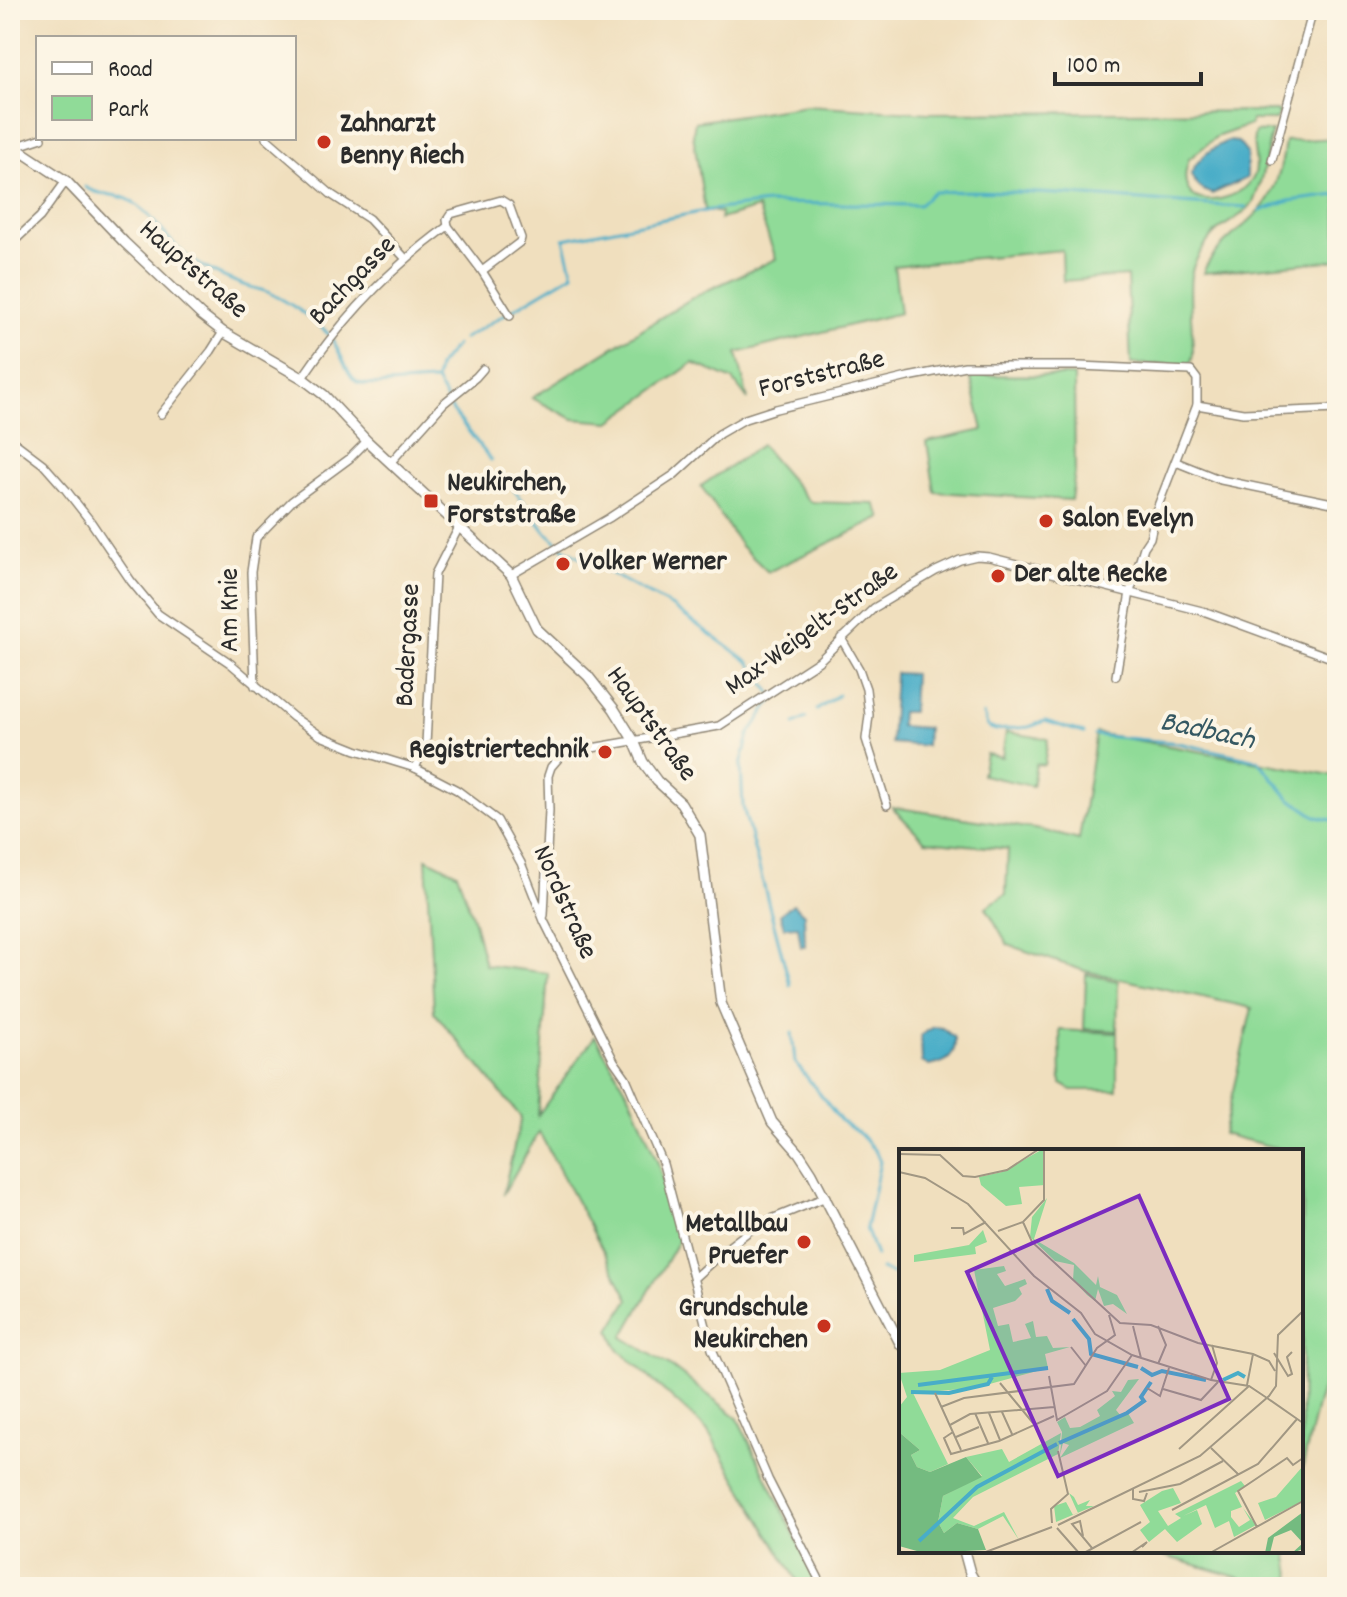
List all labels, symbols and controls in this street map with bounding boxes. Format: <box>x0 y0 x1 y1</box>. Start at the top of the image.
legend <box>36 36 296 140</box>
scale bar <box>1055 36 1201 86</box>
text: 100 m <box>1067 50 1120 84</box>
text: Road <box>108 54 153 88</box>
text: Park <box>108 94 149 128</box>
place label: Zahnarzt Benny Riech <box>340 106 465 178</box>
marker: Zahnarzt Benny Riech <box>315 133 333 151</box>
street label: Hauptstraße <box>128 212 256 330</box>
street label: Bachgasse <box>301 228 407 336</box>
street label: Forststraße <box>755 341 889 411</box>
place label: Neukirchen, Forststraße <box>447 465 576 537</box>
marker: Neukirchen, Forststraße <box>422 492 440 510</box>
place label: Salon Evelyn <box>1062 501 1194 541</box>
marker: Salon Evelyn <box>1037 512 1055 530</box>
place label: Volker Werner <box>579 544 727 584</box>
street label: Max-Weigelt-Straße <box>718 554 908 708</box>
marker: Volker Werner <box>554 555 572 573</box>
place label: Der alte Recke <box>1014 556 1167 596</box>
marker: Der alte Recke <box>989 567 1007 585</box>
street label: Am Knie <box>212 568 252 652</box>
street label: Badergasse <box>387 582 433 708</box>
street label: Hauptstraße <box>594 659 706 791</box>
water label: Badbach <box>1156 702 1259 764</box>
place label: Registriertechnik <box>409 732 589 772</box>
marker: Registriertechnik <box>596 743 614 761</box>
street label: Nordstraße <box>520 840 606 966</box>
inset map <box>899 1149 1303 1553</box>
place label: Metallbau Pruefer <box>685 1206 789 1278</box>
marker: Metallbau Pruefer <box>795 1233 813 1251</box>
place label: Grundschule Neukirchen <box>678 1290 808 1362</box>
marker: Grundschule Neukirchen <box>815 1317 833 1335</box>

